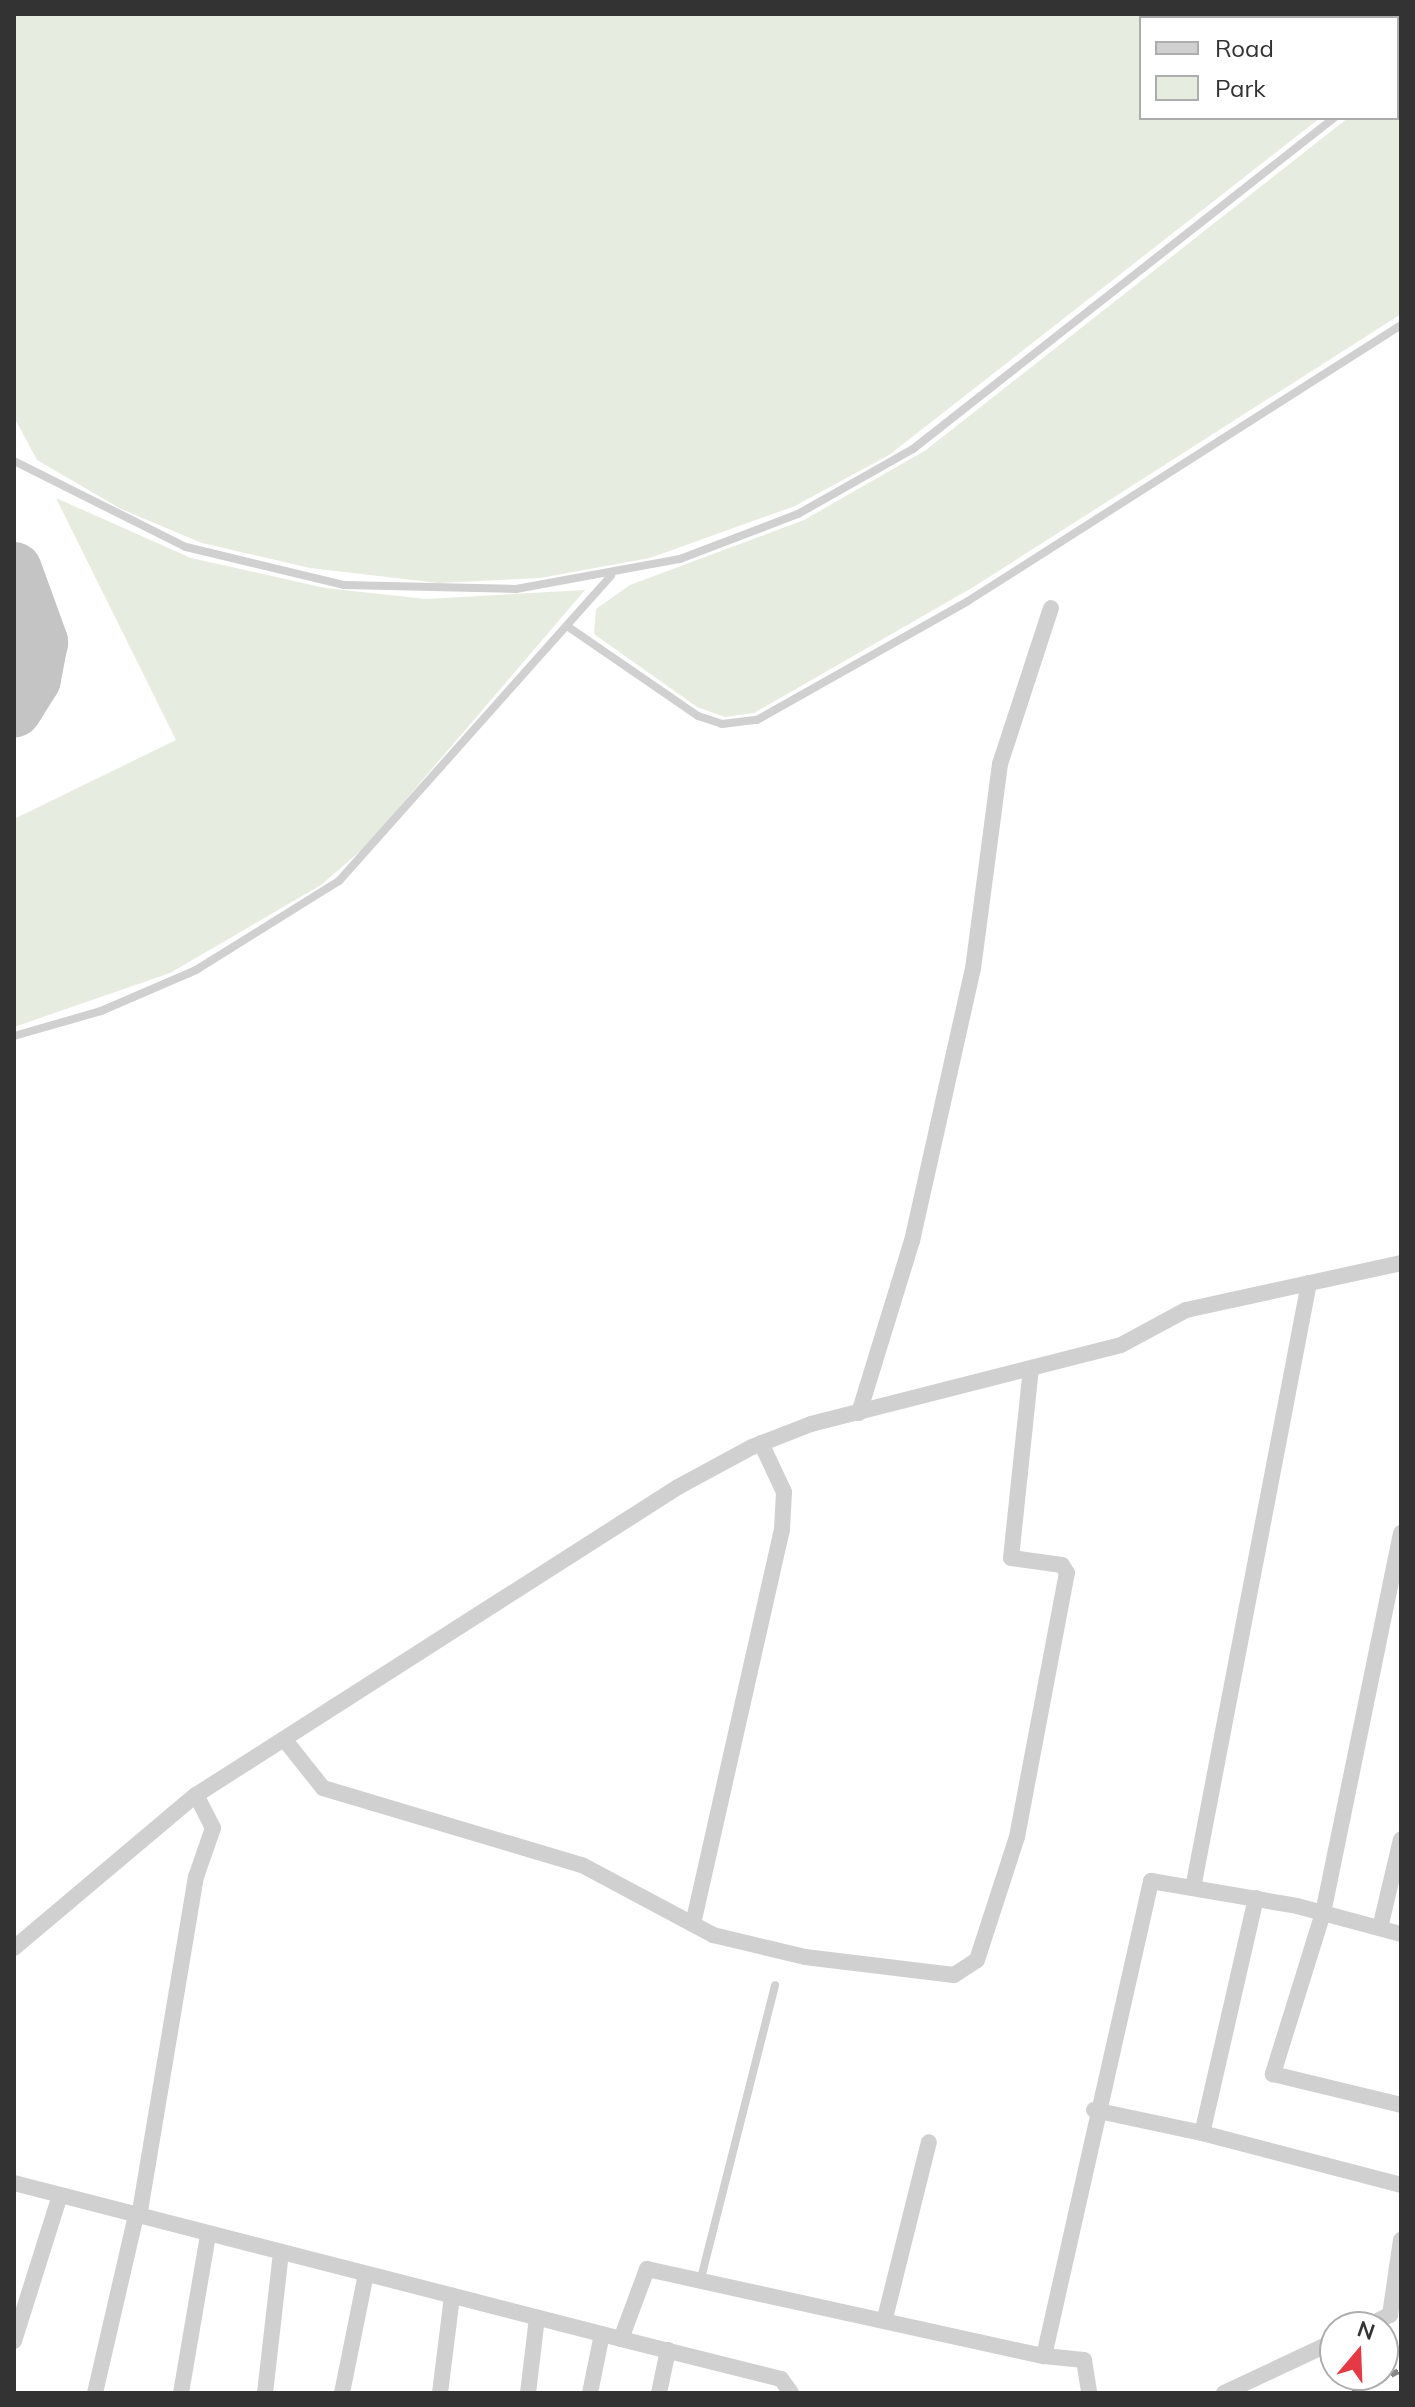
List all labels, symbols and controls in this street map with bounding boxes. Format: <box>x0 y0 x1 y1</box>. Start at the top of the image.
legend <box>1139 16 1399 120</box>
text: Road <box>1215 33 1274 63</box>
text: Park <box>1215 73 1266 103</box>
north arrow <box>1319 2311 1399 2391</box>
text: N <box>1354 2314 1379 2346</box>

